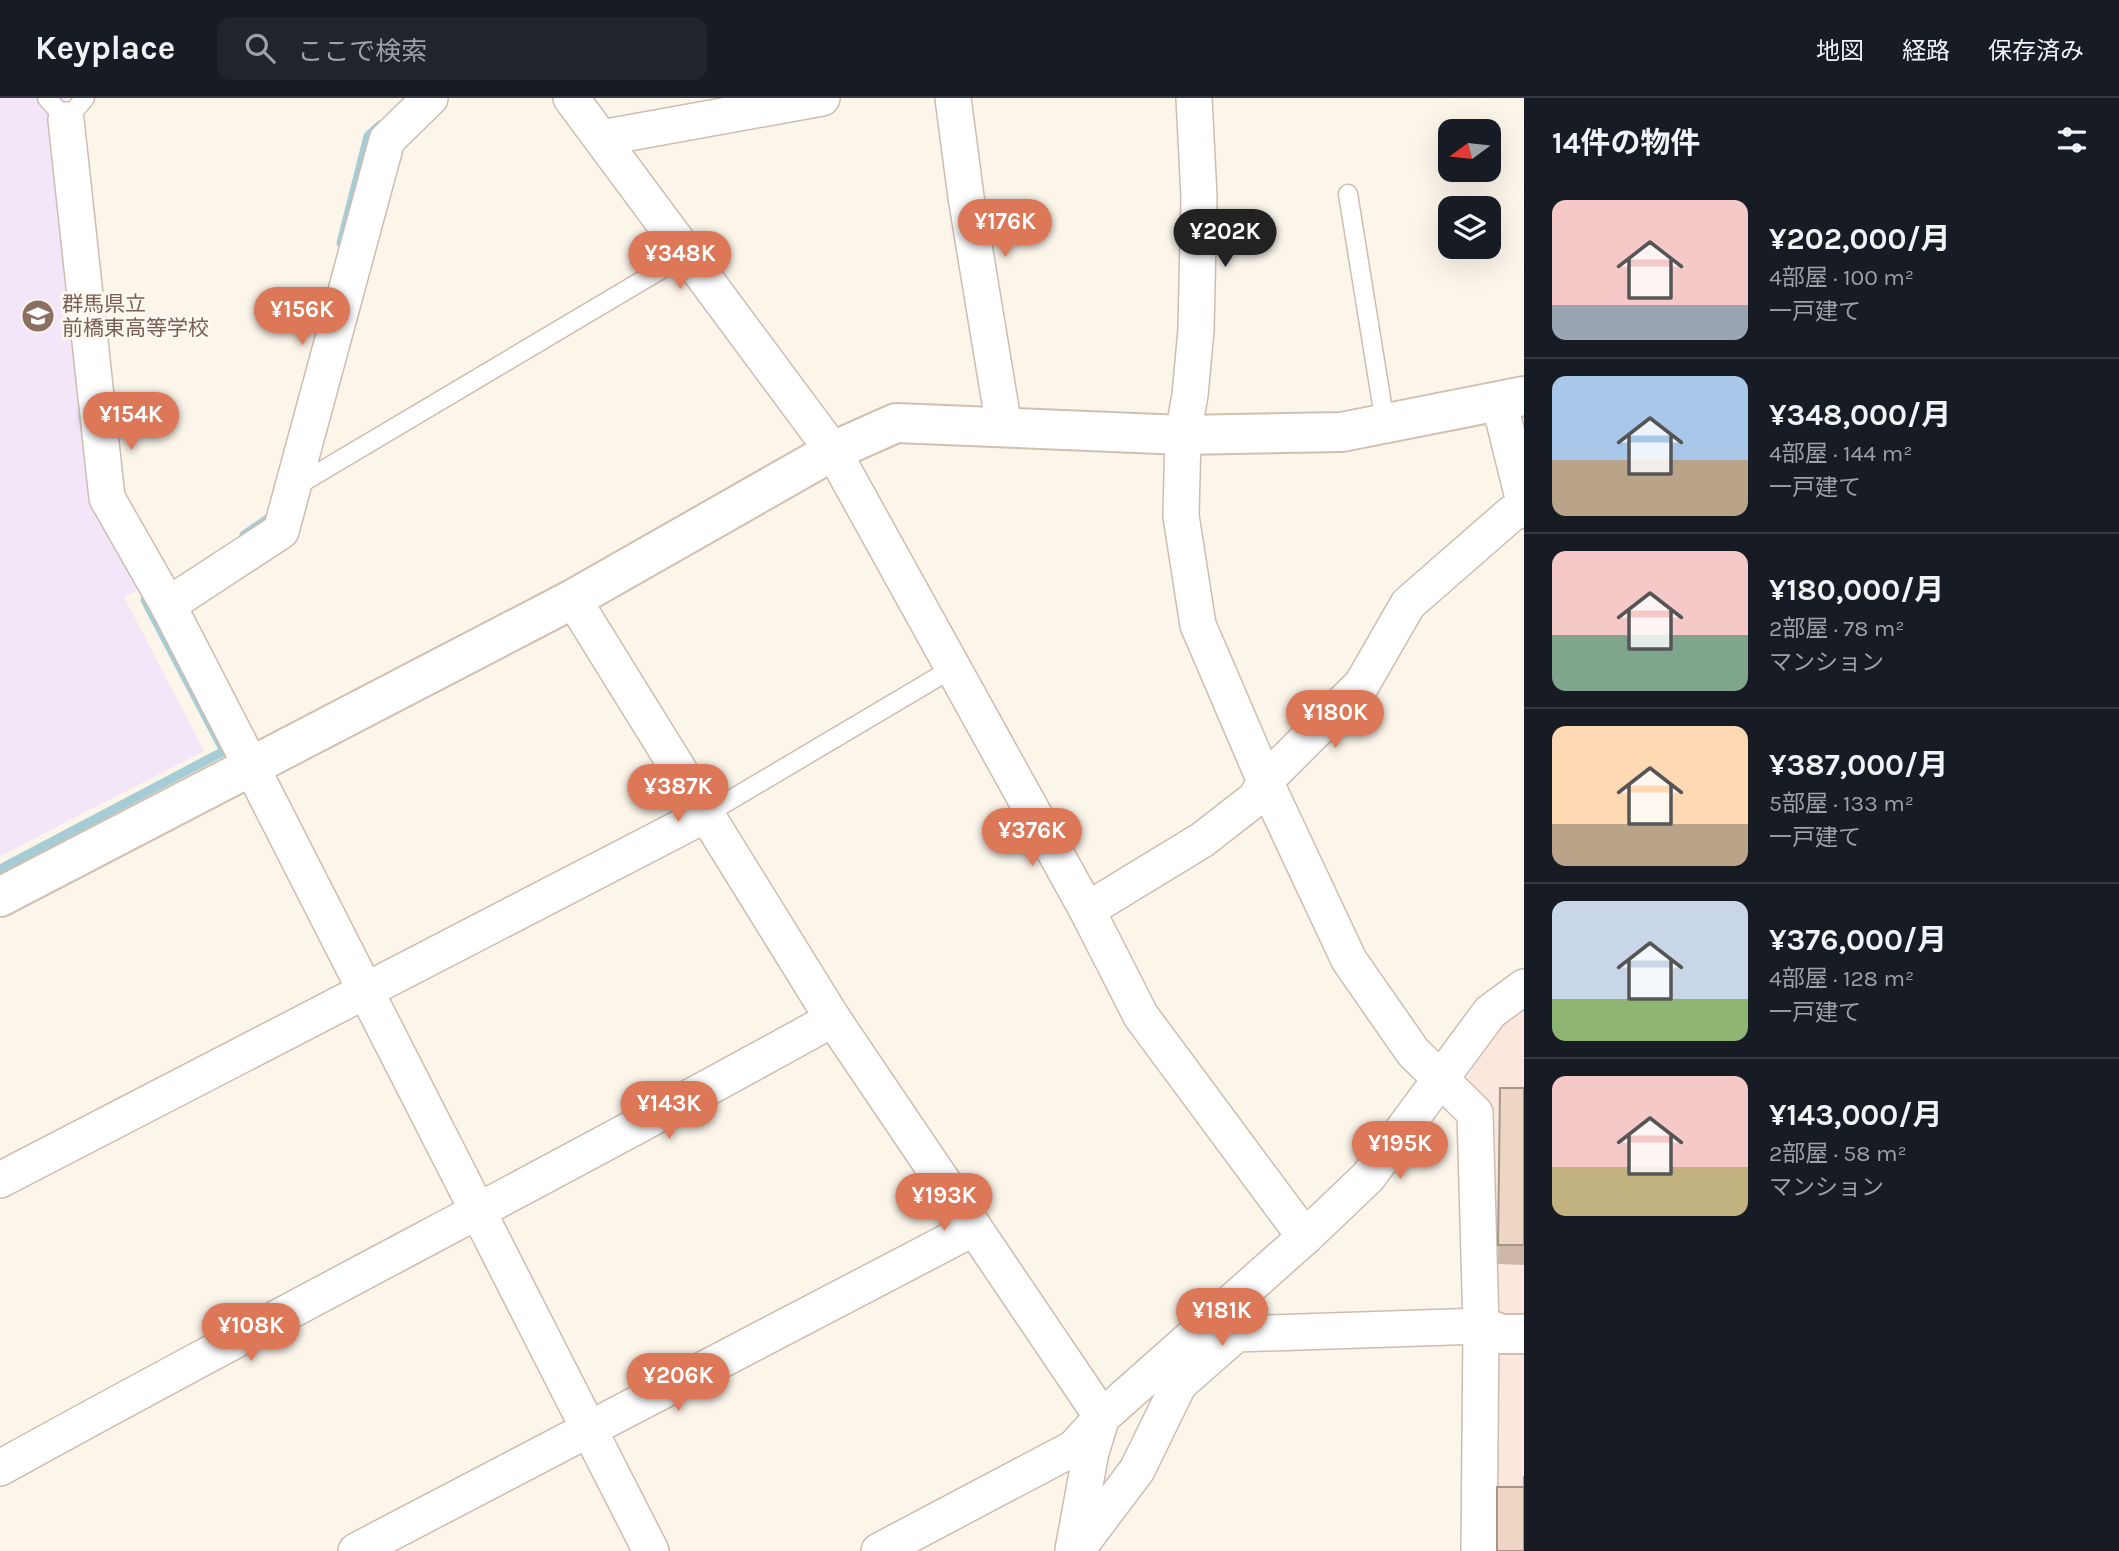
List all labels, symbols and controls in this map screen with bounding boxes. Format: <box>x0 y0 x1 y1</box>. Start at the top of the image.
search box <box>217 17 707 80</box>
text: Keyplace <box>35 29 175 67</box>
icon: search <box>241 29 279 67</box>
text: ここで検索 <box>297 36 427 67</box>
text: 地図 <box>1816 37 1864 65</box>
text: 経路 <box>1902 37 1950 65</box>
text: 保存済み <box>1988 37 2084 65</box>
north arrow <box>1438 119 1502 182</box>
map controls <box>1438 119 1501 259</box>
icon: filters <box>2053 121 2091 159</box>
text: 14件の物件 <box>1552 125 1701 161</box>
button: layers <box>1438 196 1501 259</box>
pin: ¥176K <box>956 200 1054 259</box>
text: ¥176K <box>974 208 1036 235</box>
pin: ¥202K <box>1176 209 1274 269</box>
text: ¥202K <box>1190 218 1260 245</box>
text: ¥202,000/月 <box>1769 221 1951 257</box>
icon: home <box>1608 228 1692 312</box>
pin: ¥348K <box>631 232 729 291</box>
text: ¥348K <box>644 240 716 267</box>
text: 4部屋 · 100 m² <box>1769 264 1914 291</box>
pin: ¥156K <box>253 288 351 347</box>
place label: 群馬県立 前橋東高等学校 <box>62 292 209 340</box>
text: ¥156K <box>270 296 334 323</box>
school or university icon: 群馬県立 前橋東高等学校 <box>19 297 57 335</box>
text: 一戸建て <box>1769 298 1861 325</box>
pin: ¥154K <box>82 392 180 452</box>
text: ¥348,000/月 <box>1769 397 1951 433</box>
text: ¥154K <box>99 401 163 428</box>
icon: home <box>1608 404 1692 488</box>
text: 4部屋 · 144 m² <box>1769 440 1912 467</box>
text: 一戸建て <box>1769 474 1861 501</box>
text: ¥180,000/月 <box>1769 572 1944 608</box>
icon: home <box>1608 579 1692 663</box>
text: 2部屋 · 78 m² <box>1769 615 1905 642</box>
text: マンション <box>1769 649 1884 676</box>
pin: ¥180K <box>1286 690 1384 750</box>
text: ¥180K <box>1302 699 1368 726</box>
text: ¥387,000/月 <box>1769 747 1948 783</box>
icon: home <box>1608 754 1692 838</box>
pin: ¥387K <box>629 764 727 824</box>
text: ¥387K <box>643 773 713 800</box>
text: 5部屋 · 133 m² <box>1769 790 1914 817</box>
pin: ¥376K <box>983 808 1081 868</box>
text: ¥376K <box>998 817 1066 844</box>
text: 一戸建て <box>1769 824 1861 851</box>
text: ¥376,000/月 <box>1769 922 1947 958</box>
icon: home <box>1608 929 1692 1013</box>
text: 4部屋 · 128 m² <box>1769 965 1914 992</box>
text: 一戸建て <box>1769 999 1861 1026</box>
pin: ¥143K <box>620 1082 718 1141</box>
text: ¥143K <box>637 1090 701 1117</box>
text: ¥143,000/月 <box>1769 1097 1942 1133</box>
icon: home <box>1608 1104 1692 1188</box>
pin: ¥195K <box>1351 1122 1449 1181</box>
text: ¥195K <box>1368 1130 1432 1157</box>
text: 2部屋 · 58 m² <box>1769 1140 1907 1167</box>
pin: ¥193K <box>895 1174 993 1233</box>
text: マンション <box>1769 1174 1884 1201</box>
text: ¥193K <box>911 1182 977 1209</box>
pin: ¥181K <box>1173 1288 1271 1348</box>
text: ¥181K <box>1192 1297 1252 1324</box>
pin: ¥108K <box>202 1304 300 1363</box>
text: ¥108K <box>218 1312 284 1339</box>
pin: ¥206K <box>629 1354 727 1413</box>
text: ¥206K <box>643 1362 713 1389</box>

